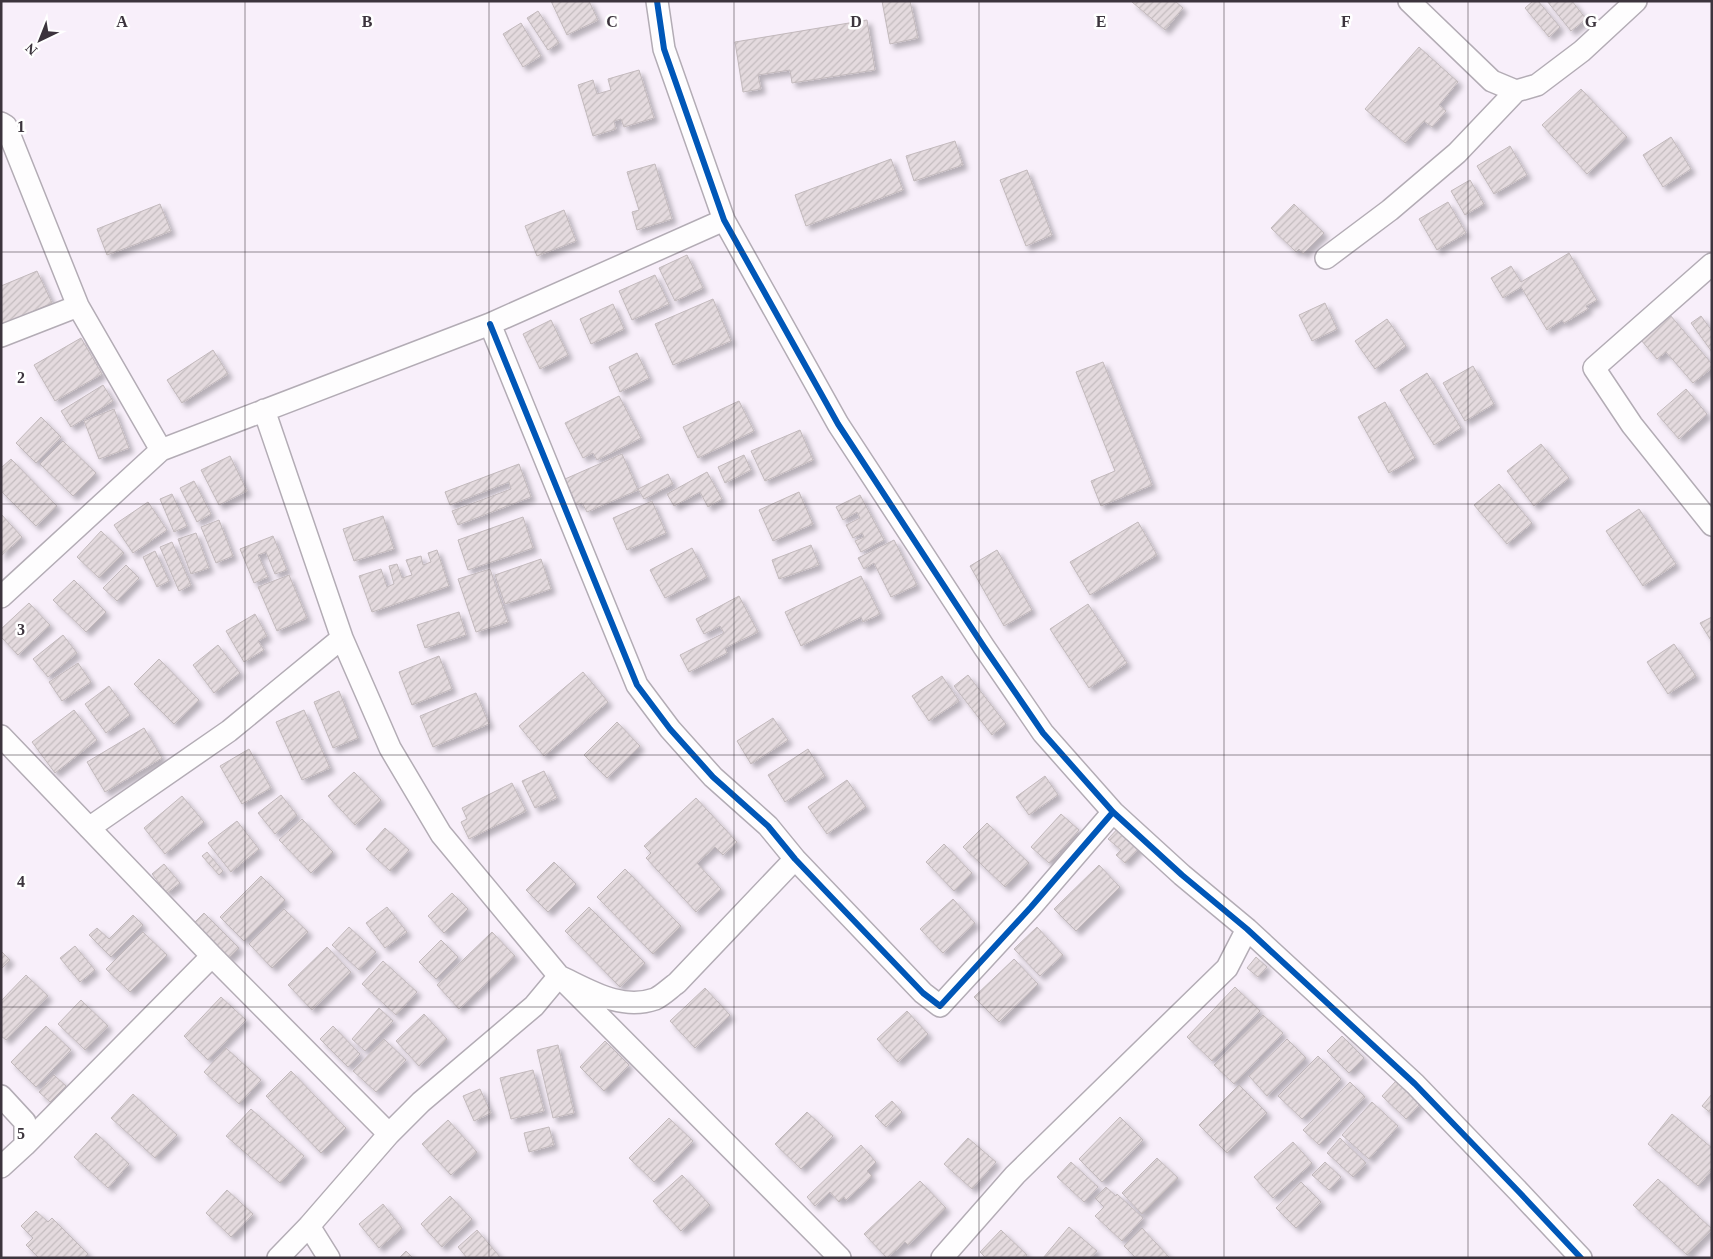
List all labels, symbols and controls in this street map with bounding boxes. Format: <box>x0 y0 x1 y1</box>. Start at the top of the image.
text: A <box>116 13 128 30</box>
text: B <box>362 13 373 30</box>
text: C <box>606 13 618 30</box>
text: D <box>850 13 862 30</box>
text: E <box>1096 13 1106 30</box>
text: F <box>1341 13 1351 30</box>
text: G <box>1585 13 1598 30</box>
north arrow <box>15 15 65 65</box>
text: N <box>23 40 40 58</box>
text: 1 <box>17 118 25 135</box>
text: 2 <box>17 369 25 386</box>
text: 3 <box>17 621 25 638</box>
text: 4 <box>17 873 25 890</box>
text: 5 <box>17 1125 25 1142</box>

